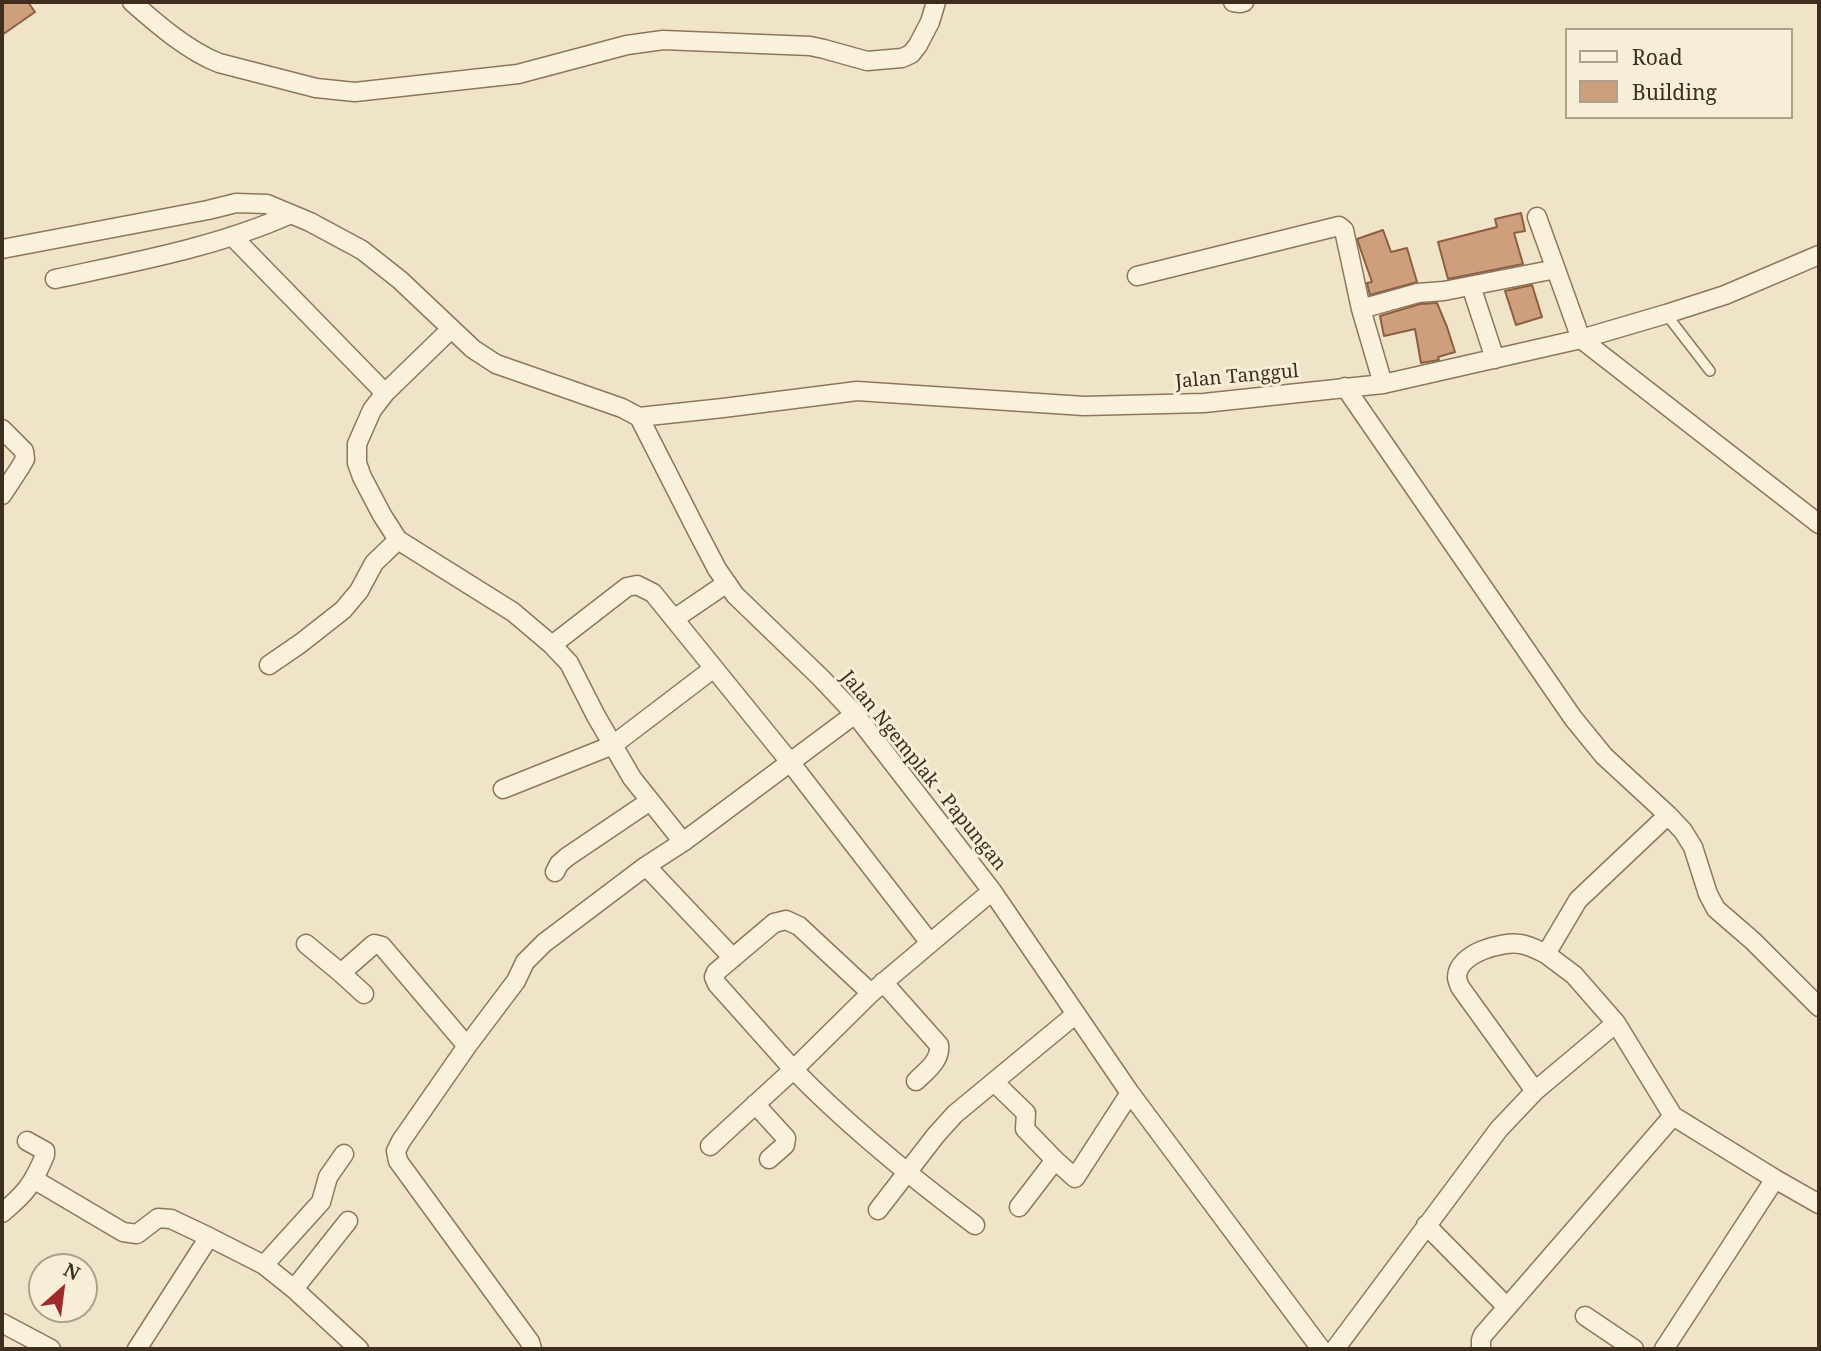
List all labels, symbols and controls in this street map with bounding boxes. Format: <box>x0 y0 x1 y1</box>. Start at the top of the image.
legend <box>1566 28 1793 119</box>
text: Road <box>1632 43 1683 71</box>
text: Building <box>1632 78 1717 106</box>
street label: Jalan Tanggul <box>1174 360 1300 394</box>
street label: Jalan Ngemplak - Papungan <box>835 666 1011 876</box>
north arrow <box>28 1253 98 1323</box>
text: N <box>59 1256 85 1286</box>

